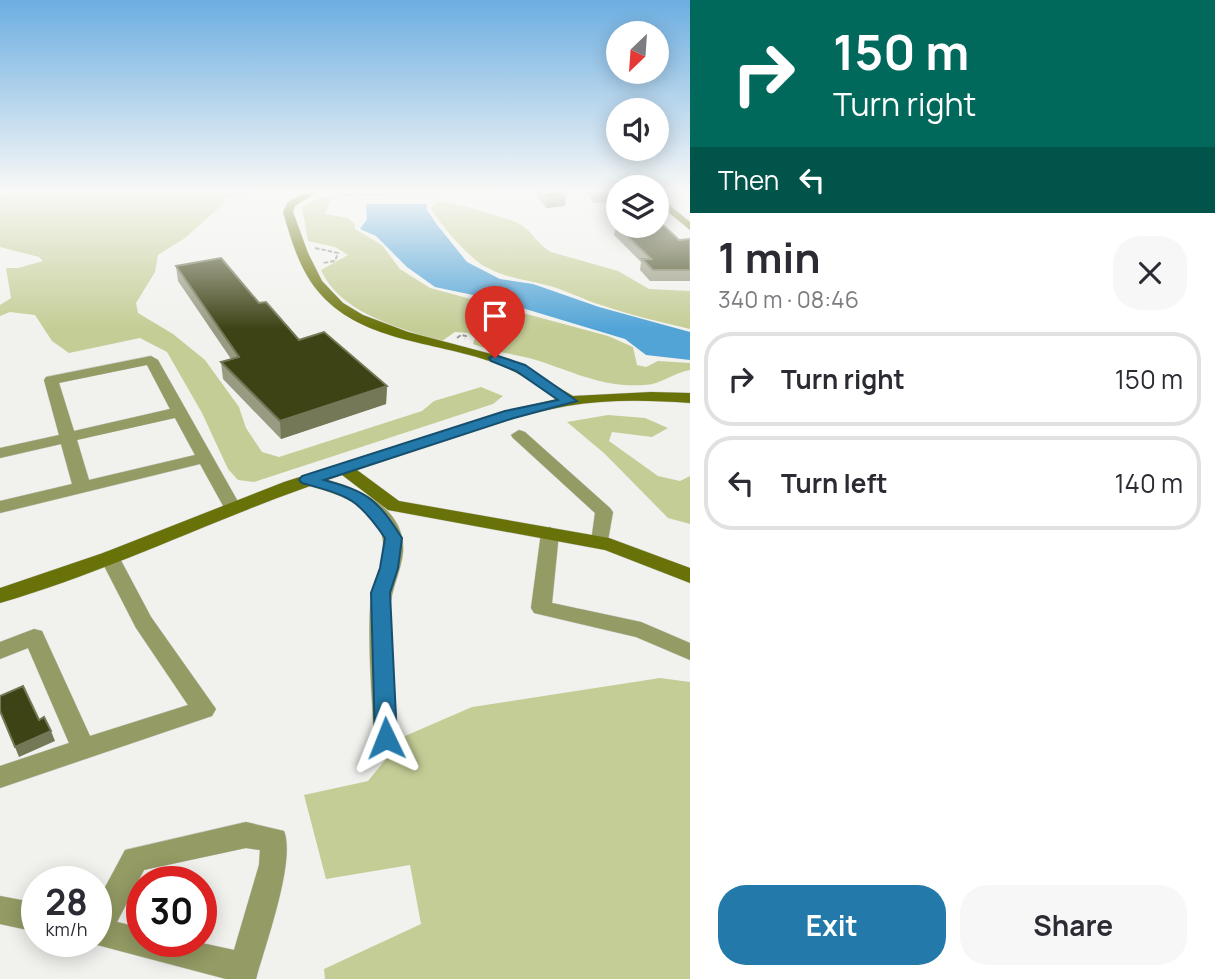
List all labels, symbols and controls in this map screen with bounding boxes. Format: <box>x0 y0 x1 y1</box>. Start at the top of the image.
text: 150 m <box>833 18 969 85</box>
north arrow <box>606 21 668 84</box>
map controls <box>606 21 669 238</box>
icon: right <box>718 28 809 119</box>
text: Turn right <box>833 82 976 126</box>
button: sound <box>606 98 669 161</box>
icon: left <box>793 161 831 199</box>
text: Then <box>718 162 779 198</box>
button: layers <box>606 175 669 238</box>
text: 1 min <box>718 228 821 286</box>
button: close <box>1113 236 1187 310</box>
text: 340 m · 08:46 <box>718 283 859 315</box>
pin <box>465 286 525 358</box>
icon: arrive <box>476 297 514 335</box>
icon: right <box>722 360 760 398</box>
text: Turn right <box>781 361 905 397</box>
text: 150 m <box>1115 361 1183 397</box>
icon: left <box>722 464 760 502</box>
text: Turn left <box>781 465 888 501</box>
text: 140 m <box>1114 465 1183 501</box>
position arrow <box>349 701 423 775</box>
speed limit sign: 30 <box>126 866 217 957</box>
text: 28 <box>45 878 88 926</box>
button: Exit <box>718 885 946 965</box>
button: Share <box>960 885 1187 965</box>
text: km/h <box>46 917 87 941</box>

